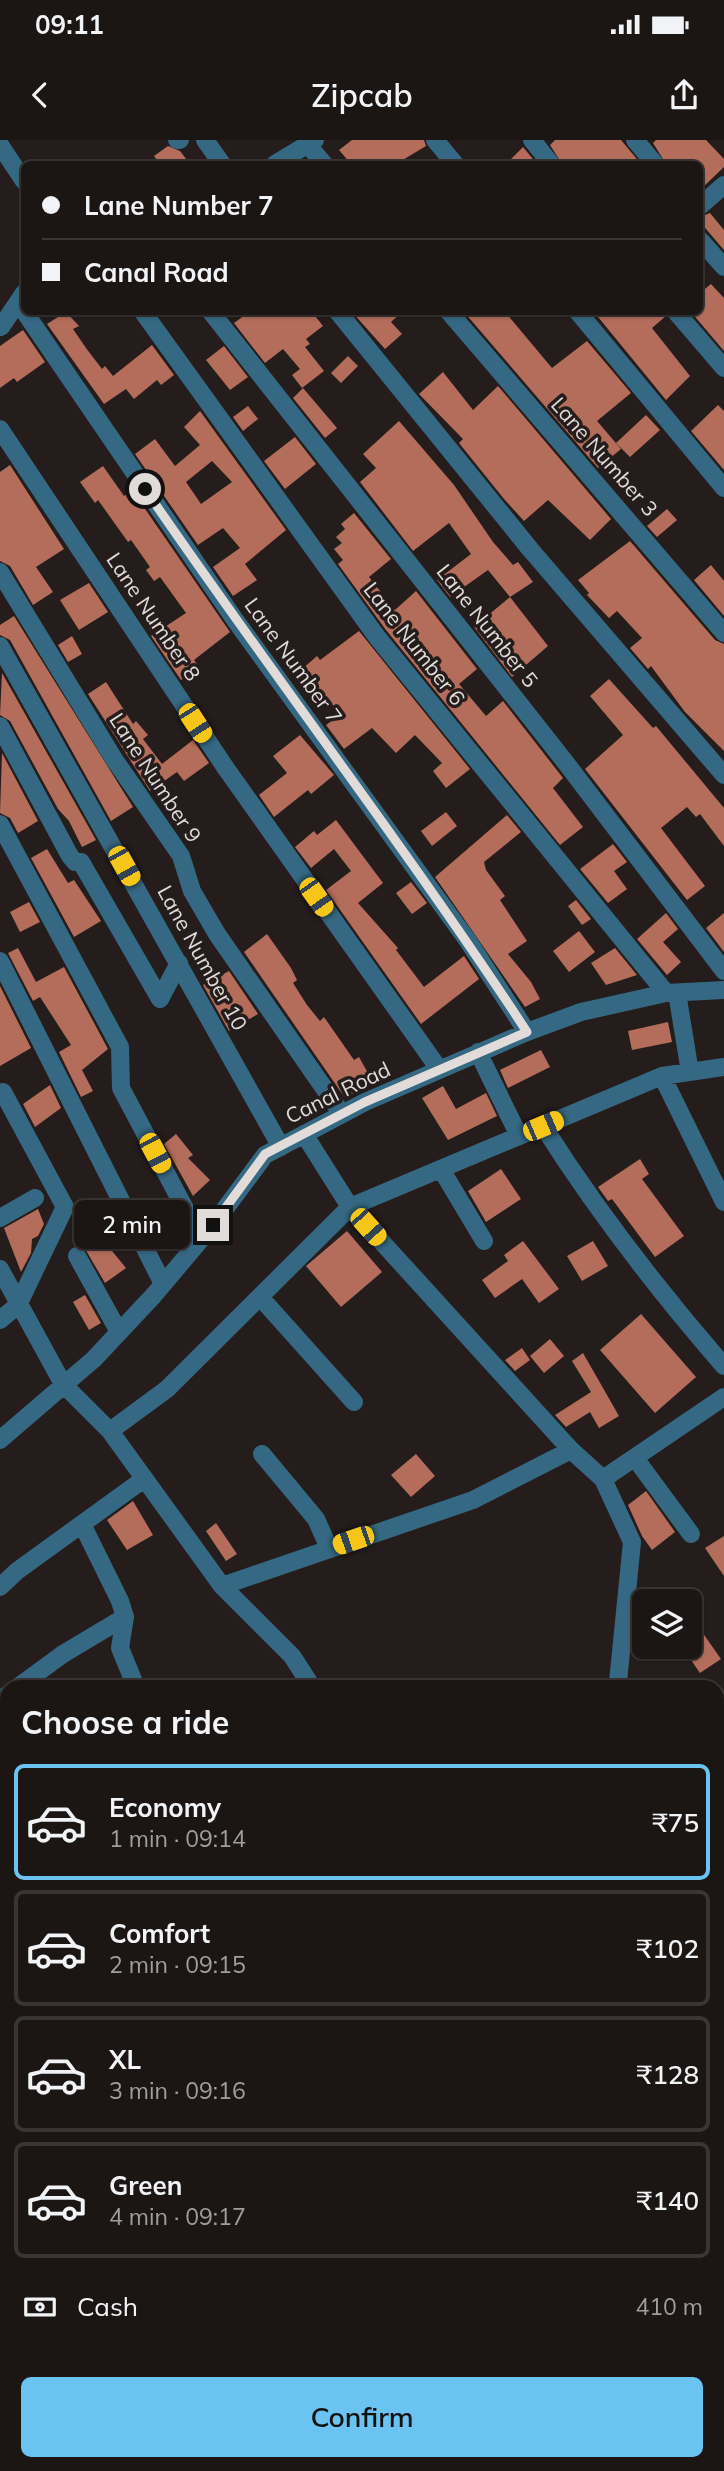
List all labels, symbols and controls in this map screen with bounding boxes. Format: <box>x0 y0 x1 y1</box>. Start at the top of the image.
text: 09:11 <box>35 8 104 41</box>
text: Zipcab <box>311 75 413 115</box>
icon: back <box>21 76 59 114</box>
icon: share <box>665 76 703 114</box>
text: Lane Number 7 <box>84 189 274 222</box>
text: Canal Road <box>84 256 229 289</box>
street label: Lane Number 3 <box>546 392 664 521</box>
route start <box>129 473 161 505</box>
street label: Lane Number 8 <box>101 547 206 686</box>
street label: Lane Number 5 <box>432 559 544 692</box>
street label: Lane Number 6 <box>359 577 471 710</box>
street label: Lane Number 7 <box>239 592 348 728</box>
car <box>175 700 216 746</box>
street label: Lane Number 9 <box>104 708 207 847</box>
car <box>105 843 144 889</box>
car <box>296 874 337 920</box>
street label: Lane Number 10 <box>152 880 253 1035</box>
street label: Canal Road <box>281 1056 394 1129</box>
car <box>520 1108 567 1144</box>
car <box>136 1130 175 1176</box>
callout: 2 min <box>73 1200 188 1250</box>
car <box>347 1204 390 1250</box>
route end <box>197 1209 229 1241</box>
text: 2 min <box>102 1210 162 1239</box>
car <box>330 1523 377 1557</box>
map controls <box>632 1589 702 1659</box>
button: layers <box>632 1589 702 1659</box>
text: Choose a ride <box>21 1702 229 1742</box>
icon: car <box>25 1791 88 1854</box>
text: Economy <box>109 1791 221 1824</box>
text: ₹75 <box>652 1806 699 1839</box>
text: 1 min · 09:14 <box>109 1824 246 1853</box>
icon: car <box>25 1917 88 1980</box>
text: Comfort <box>109 1917 210 1950</box>
text: ₹102 <box>637 1932 699 1965</box>
text: 2 min · 09:15 <box>109 1950 246 1979</box>
icon: car <box>25 2043 88 2106</box>
text: XL <box>109 2043 141 2076</box>
text: ₹128 <box>637 2058 699 2091</box>
text: 3 min · 09:16 <box>109 2076 246 2105</box>
icon: car <box>25 2169 88 2232</box>
text: Green <box>109 2169 182 2202</box>
text: ₹140 <box>637 2184 699 2217</box>
text: 4 min · 09:17 <box>109 2202 246 2231</box>
icon: cash <box>21 2288 59 2326</box>
text: Cash <box>77 2290 138 2323</box>
text: 410 m <box>635 2292 703 2321</box>
button: Confirm <box>21 2377 703 2457</box>

